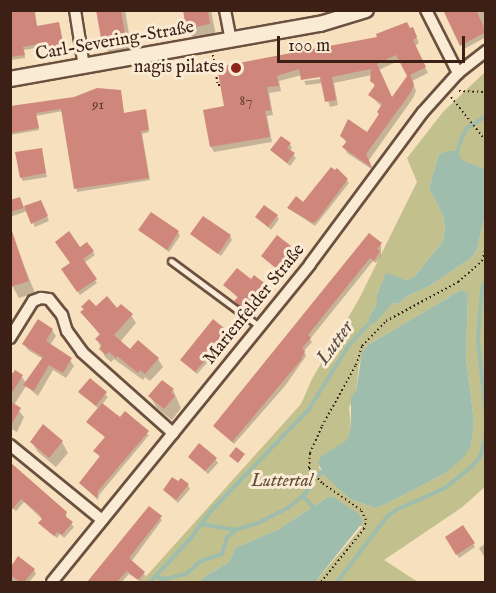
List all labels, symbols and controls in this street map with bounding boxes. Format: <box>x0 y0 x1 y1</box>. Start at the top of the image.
street label: Carl-Severing-Straße <box>34 17 196 67</box>
scale bar <box>280 24 468 62</box>
text: 100 m <box>288 35 330 58</box>
place label: nagis pilates <box>134 57 224 79</box>
marker: nagis pilates <box>229 61 243 75</box>
house number: 87 <box>240 92 252 110</box>
house number: 91 <box>92 96 104 114</box>
street label: Marienfelder Straße <box>200 240 310 370</box>
water label: Lutter <box>311 316 359 370</box>
park label: Luttertal <box>251 471 313 493</box>

